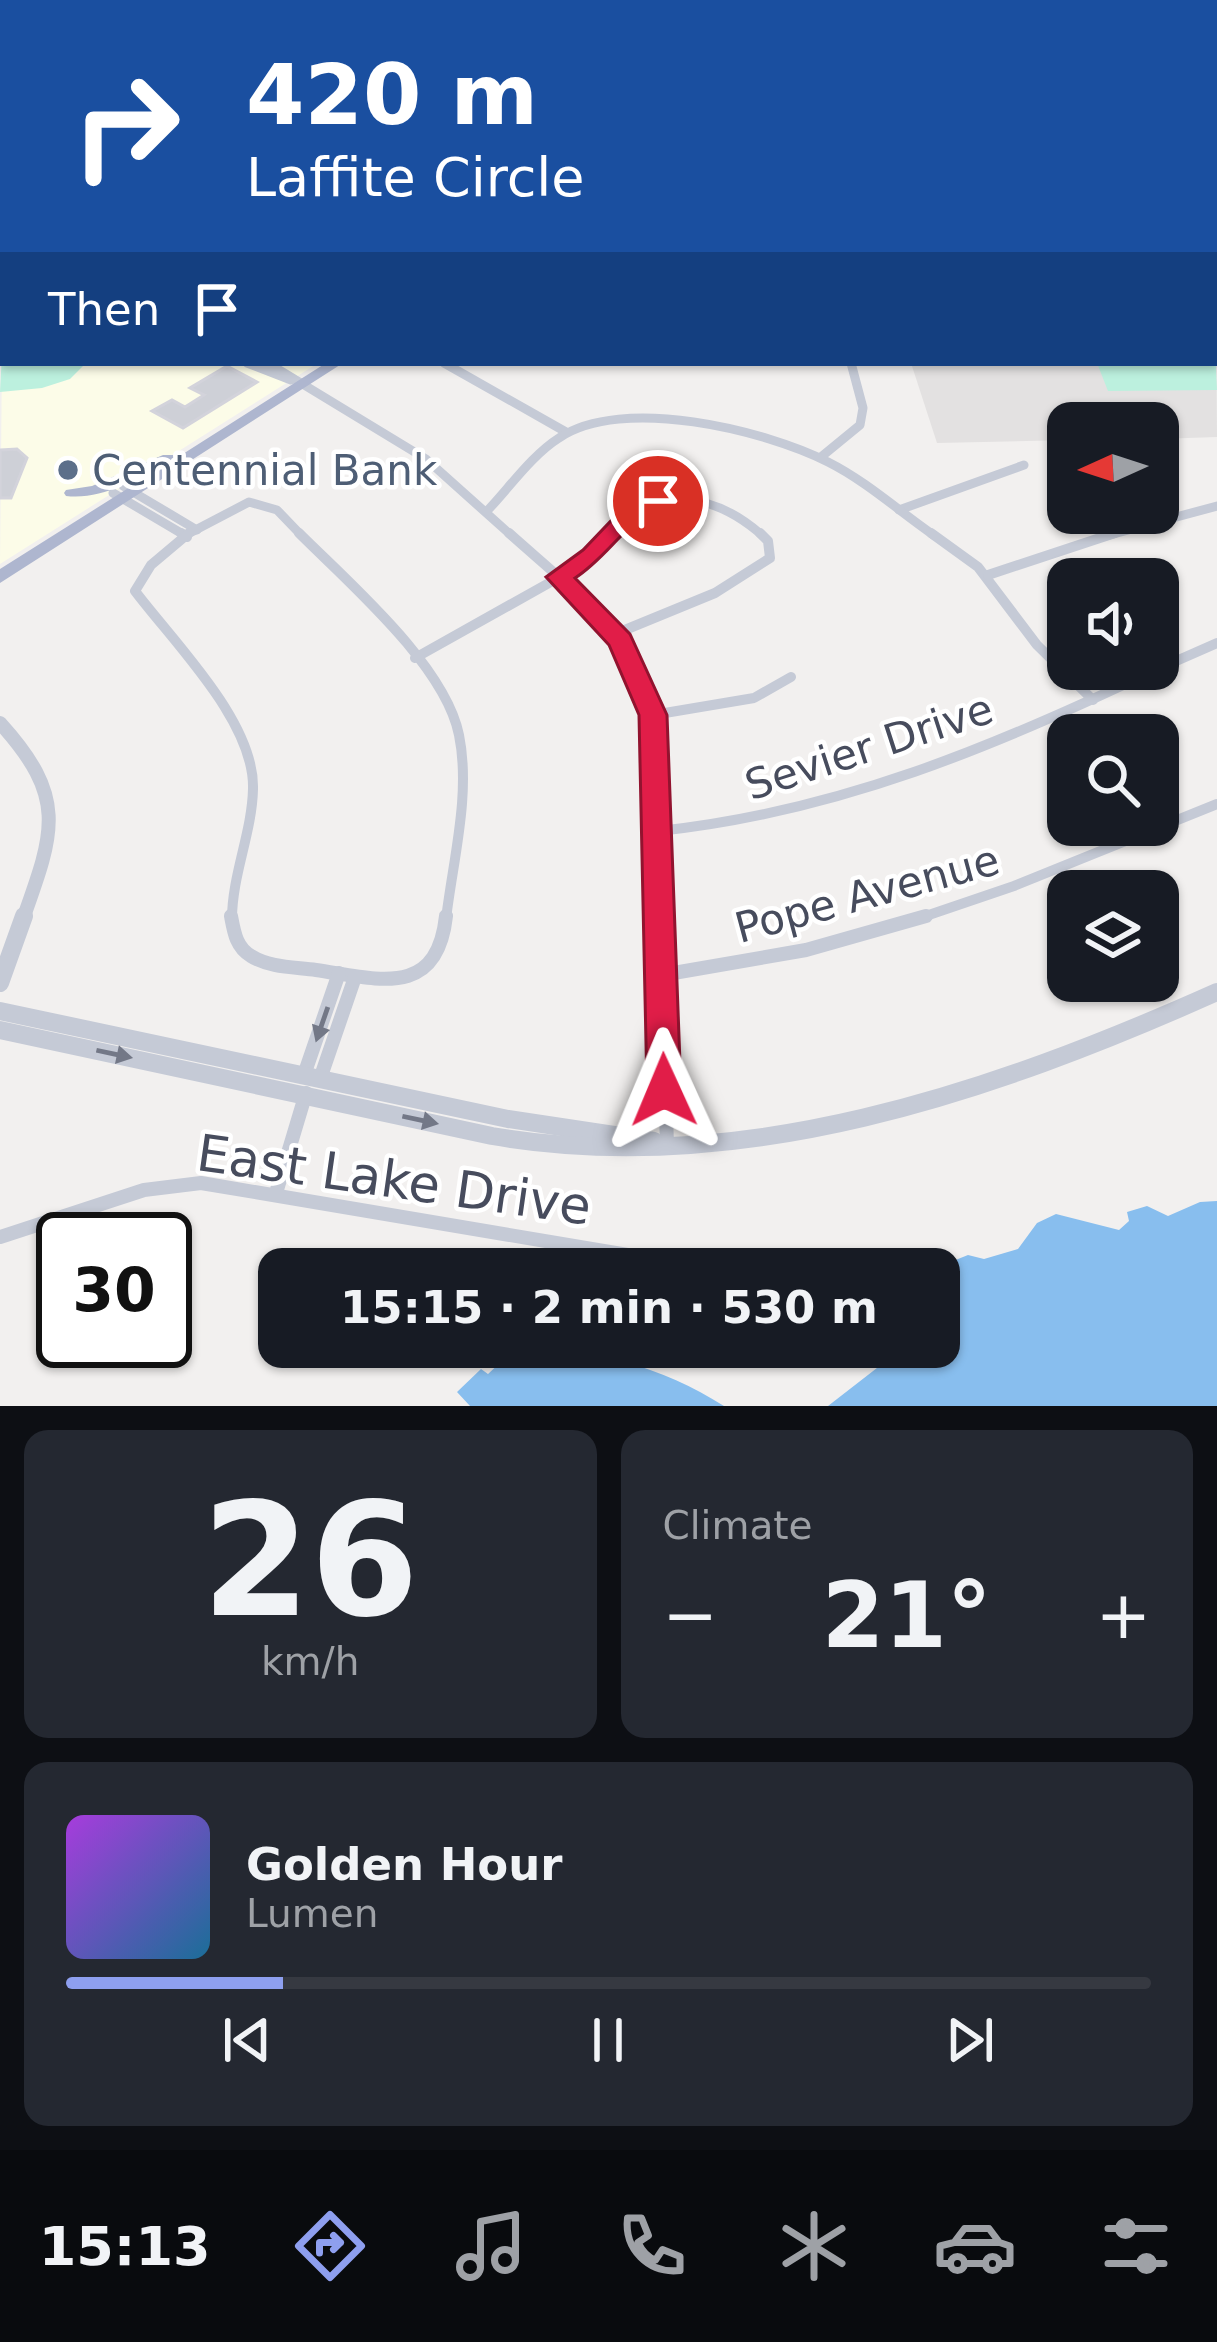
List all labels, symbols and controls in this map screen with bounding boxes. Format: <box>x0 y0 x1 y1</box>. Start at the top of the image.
text: 420 m <box>246 46 538 144</box>
icon: right <box>48 48 204 204</box>
text: Laffite Circle <box>246 146 585 209</box>
icon: arrive <box>184 276 250 342</box>
text: Then <box>48 283 160 336</box>
north arrow <box>1047 402 1179 534</box>
map controls <box>1047 402 1179 1002</box>
place label: Centennial Bank <box>92 446 438 495</box>
pin <box>607 450 709 552</box>
marker: Centennial Bank <box>55 457 81 483</box>
icon: arrive <box>625 468 691 534</box>
button: sound <box>1047 558 1179 690</box>
street label: Sevier Drive <box>739 684 999 810</box>
button: search <box>1047 714 1179 846</box>
street label: Pope Avenue <box>730 835 1004 953</box>
button: layers <box>1047 870 1179 1002</box>
one-way arrow <box>312 1006 330 1042</box>
position arrow <box>601 1027 727 1153</box>
one-way arrow <box>96 1046 134 1065</box>
one-way arrow <box>402 1111 440 1130</box>
street label: East Lake Drive <box>193 1123 595 1237</box>
speed limit sign: 30 <box>36 1212 192 1368</box>
text: 15:15 · 2 min · 530 m <box>340 1281 878 1334</box>
text: 26 <box>202 1470 419 1652</box>
text: Climate <box>663 1503 813 1548</box>
text: 21° <box>822 1563 992 1668</box>
text: − <box>663 1577 718 1654</box>
text: + <box>1096 1577 1151 1654</box>
text: km/h <box>261 1639 359 1684</box>
text: Golden Hour <box>246 1838 563 1891</box>
text: Lumen <box>246 1891 378 1936</box>
icon: previous <box>214 2007 280 2073</box>
icon: pause <box>575 2007 641 2073</box>
icon: next <box>937 2007 1003 2073</box>
icon: directions <box>288 2204 372 2288</box>
icon: music <box>449 2204 533 2288</box>
icon: phone <box>610 2204 694 2288</box>
icon: climate <box>772 2204 856 2288</box>
icon: car <box>933 2204 1017 2288</box>
icon: filters <box>1094 2204 1178 2288</box>
text: 15:13 <box>39 2215 211 2278</box>

